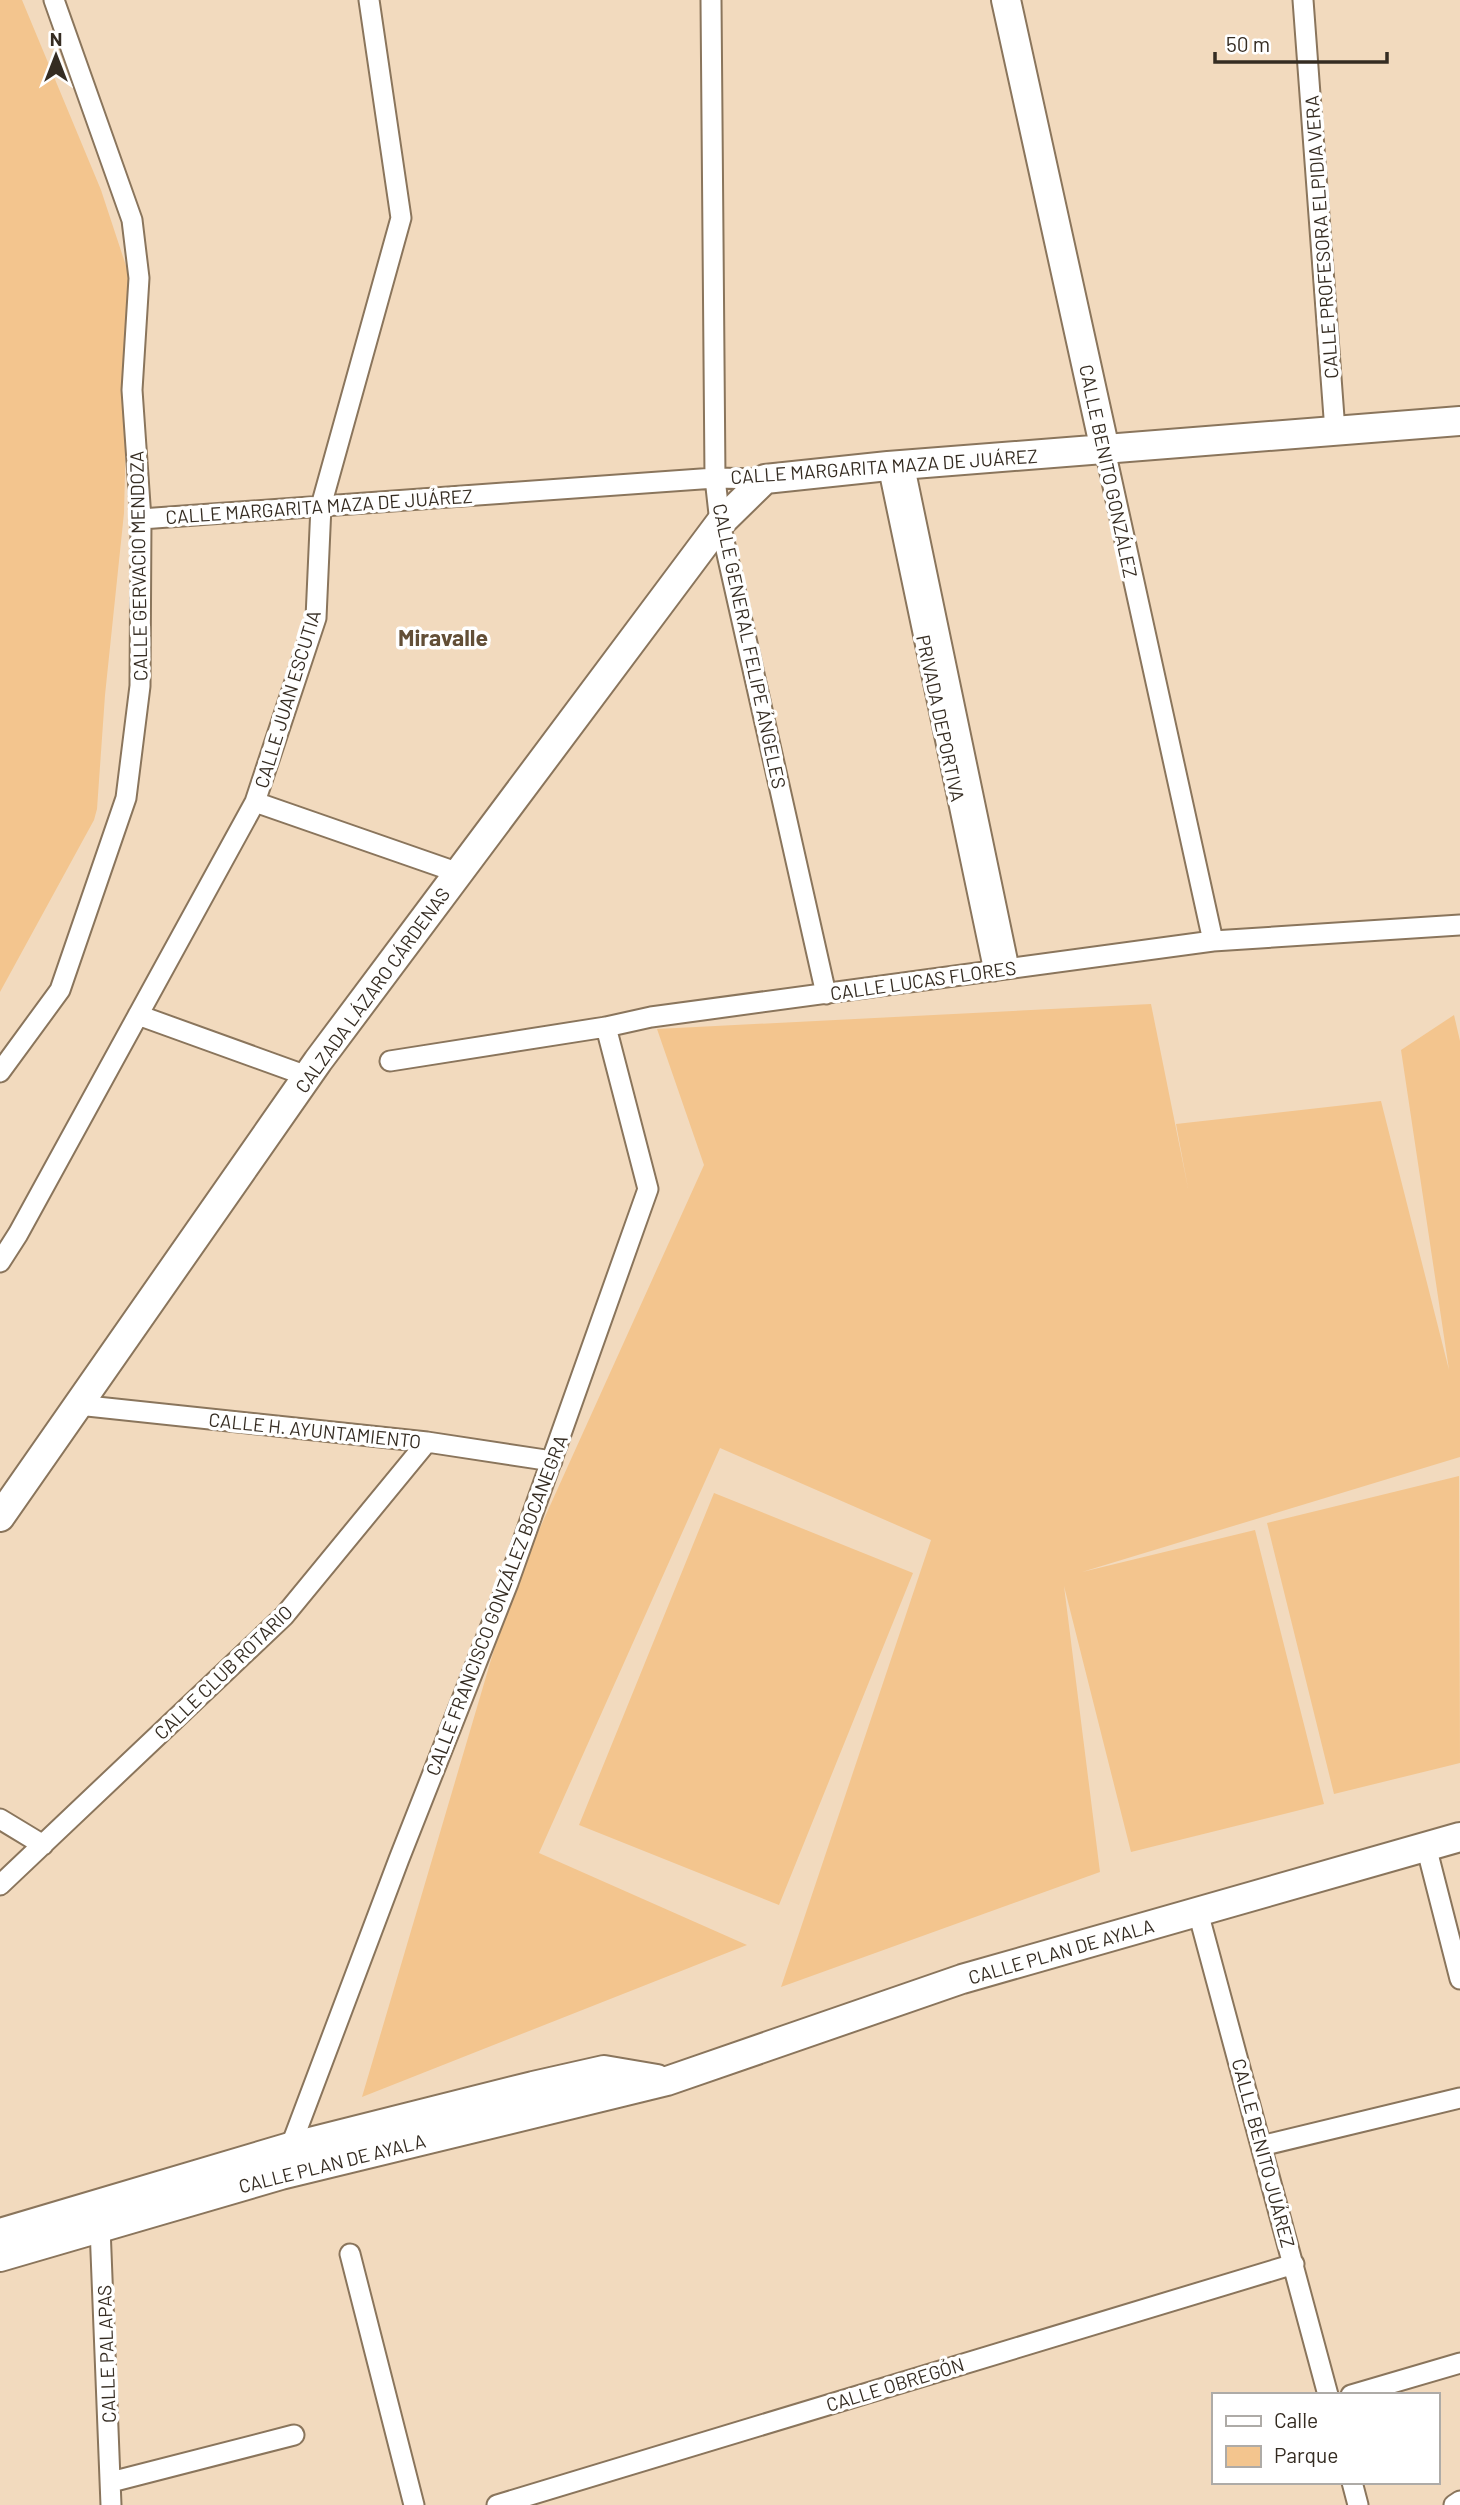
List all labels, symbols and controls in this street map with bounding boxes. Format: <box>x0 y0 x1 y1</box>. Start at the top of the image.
north arrow <box>21 21 91 91</box>
scale bar <box>1215 21 1386 65</box>
text: N <box>50 27 62 50</box>
text: 50 m <box>1226 31 1270 56</box>
street label: CALLE PROFESORA ELPIDIA VERA <box>1300 94 1342 380</box>
street label: CALLE BENITO GONZÁLEZ <box>1075 362 1143 580</box>
street label: CALLE MARGARITA MAZA DE JUÁREZ <box>730 444 1038 488</box>
street label: CALLE GERVACIO MENDOZA <box>124 451 152 681</box>
street label: CALLE MARGARITA MAZA DE JUÁREZ <box>165 484 473 528</box>
street label: CALLE GENERAL FELIPE ÁNGELES <box>708 501 792 791</box>
street label: CALLE JUAN ESCUTIA <box>249 607 325 791</box>
district label: Miravalle <box>398 623 488 651</box>
street label: PRIVADA DEPORTIVA <box>912 632 970 804</box>
street label: CALZADA LÁZARO CÁRDENAS <box>290 883 454 1097</box>
street label: CALLE LUCAS FLORES <box>829 956 1017 1004</box>
street label: CALLE H. AYUNTAMIENTO <box>208 1407 422 1453</box>
street label: CALLE FRANCISCO GONZÁLEZ BOCANEGRA <box>420 1431 572 1779</box>
street label: CALLE CLUB ROTARIO <box>149 1600 297 1744</box>
street label: CALLE PLAN DE AYALA <box>966 1913 1156 1989</box>
street label: CALLE BENITO JUÁREZ <box>1228 2056 1300 2250</box>
street label: CALLE PLAN DE AYALA <box>236 2129 428 2197</box>
street label: CALLE PALAPAS <box>92 2285 120 2423</box>
street label: CALLE OBREGÓN <box>823 2352 967 2416</box>
legend <box>1212 2393 1439 2484</box>
text: Calle <box>1274 2407 1318 2432</box>
text: Parque <box>1274 2442 1339 2467</box>

